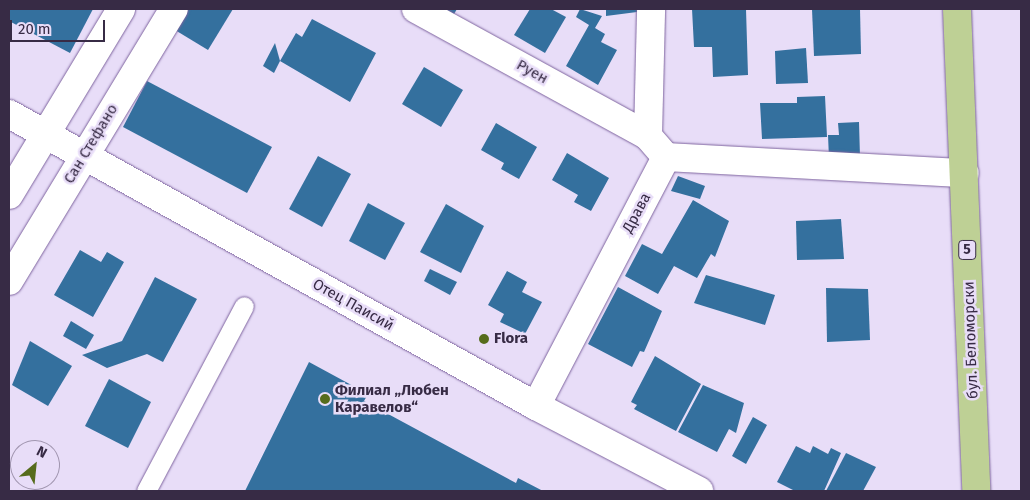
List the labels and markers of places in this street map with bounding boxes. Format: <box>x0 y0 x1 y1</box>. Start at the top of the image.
place label: Flora <box>494 330 528 348</box>
marker: Flora <box>478 333 490 345</box>
place label: Филиал „Любен Каравелов“ <box>335 381 449 416</box>
marker: Филиал „Любен Каравелов“ <box>319 393 331 405</box>

